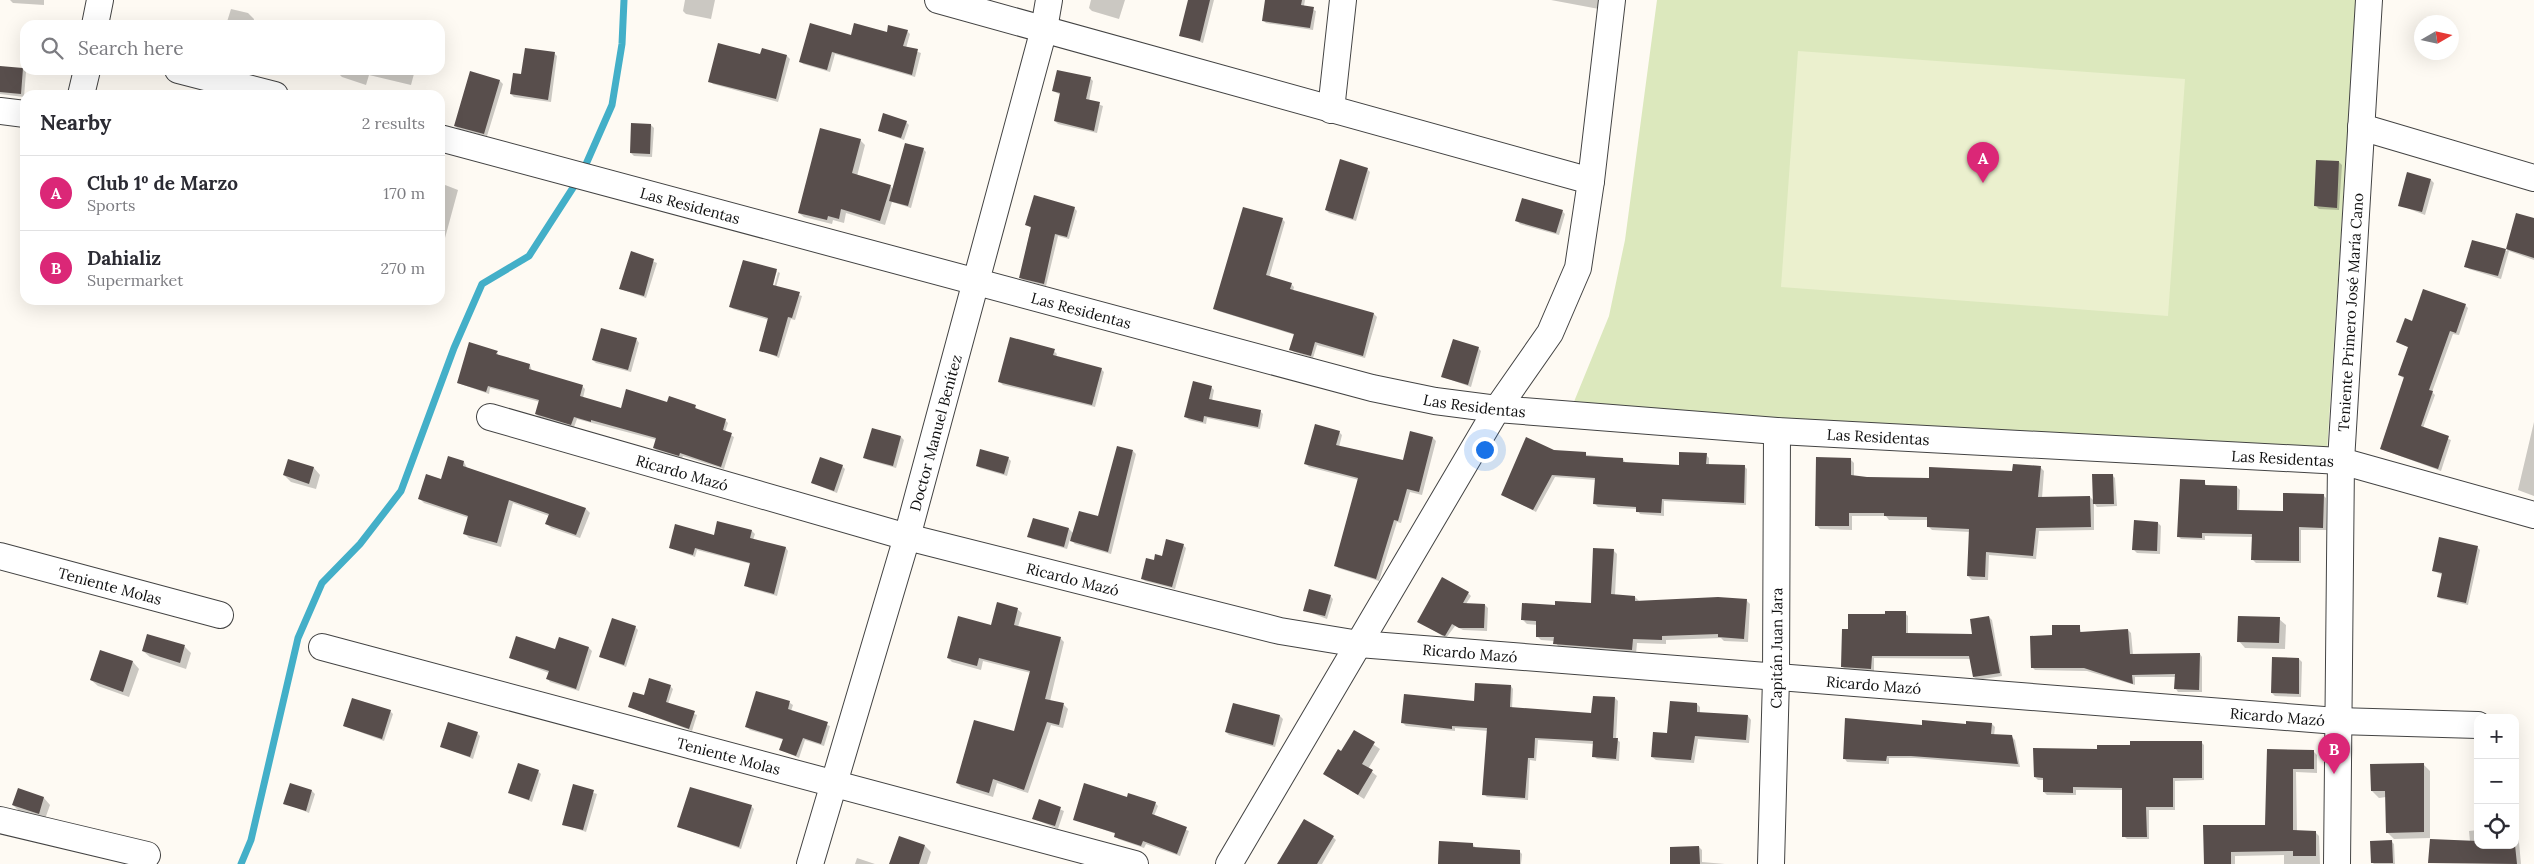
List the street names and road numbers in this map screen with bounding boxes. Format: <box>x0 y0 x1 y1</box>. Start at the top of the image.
street label: Las Residentas <box>638 183 742 228</box>
street label: Teniente Primero José María Cano <box>2333 192 2367 432</box>
street label: Las Residentas <box>1029 288 1134 333</box>
street label: Doctor Manuel Benítez <box>905 352 965 513</box>
street label: Las Residentas <box>1422 389 1526 421</box>
street label: Las Residentas <box>1826 424 1930 449</box>
street label: Las Residentas <box>2231 446 2335 470</box>
street label: Ricardo Mazó <box>634 450 731 495</box>
street label: Ricardo Mazó <box>1024 558 1122 600</box>
street label: Teniente Molas <box>56 563 164 609</box>
street label: Capitán Juan Jara <box>1766 587 1786 709</box>
street label: Ricardo Mazó <box>1422 640 1518 666</box>
street label: Ricardo Mazó <box>1825 671 1922 698</box>
street label: Ricardo Mazó <box>2229 703 2326 730</box>
street label: Teniente Molas <box>675 733 783 779</box>

